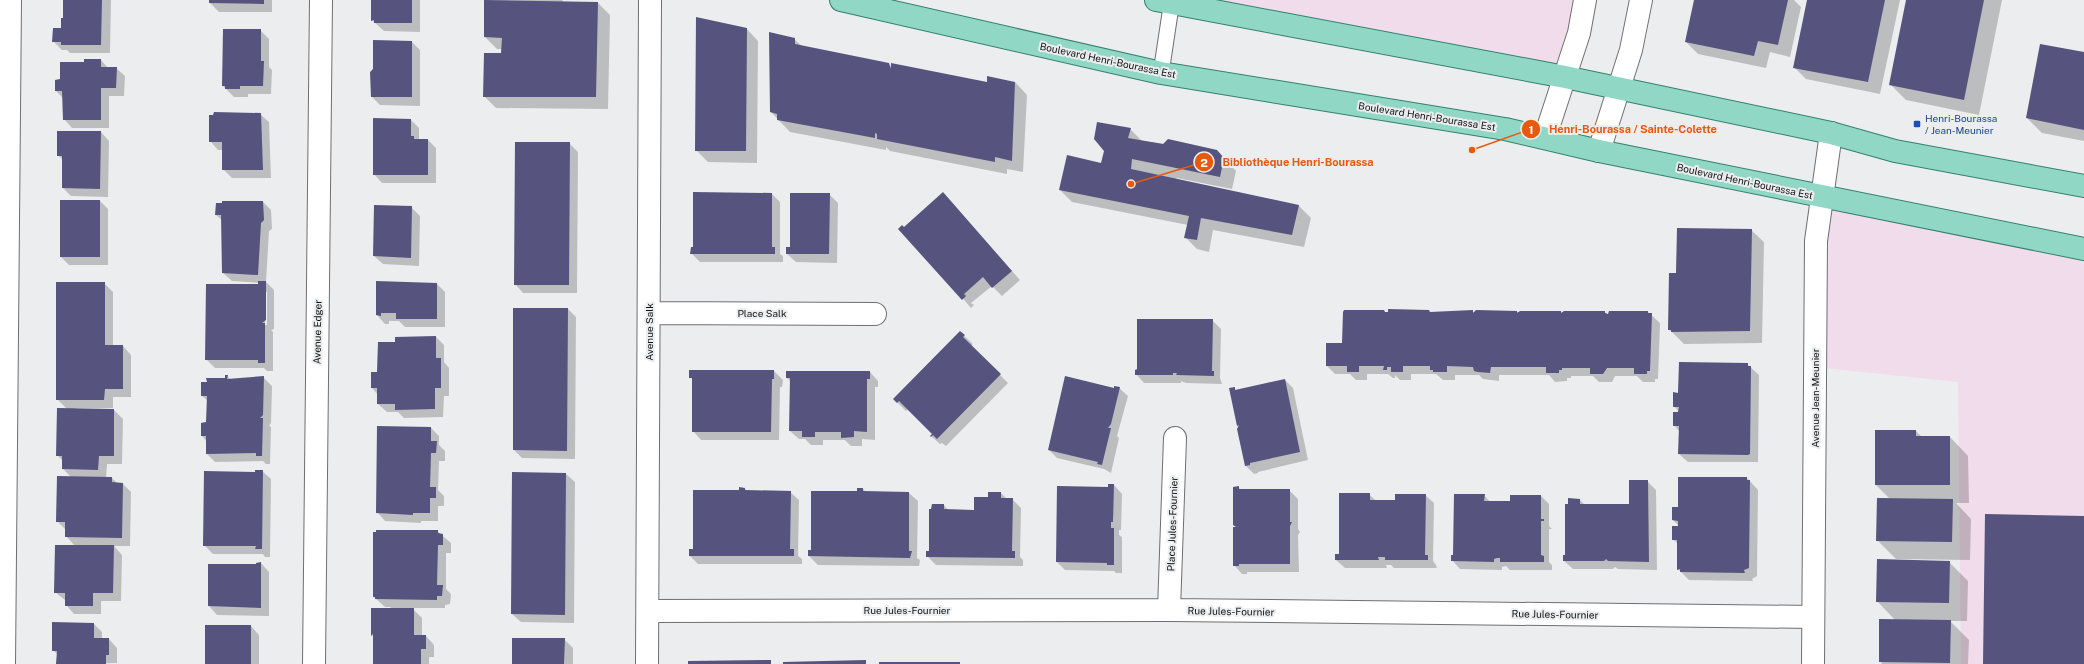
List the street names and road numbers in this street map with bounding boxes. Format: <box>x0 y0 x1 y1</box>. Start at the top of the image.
street label: Boulevard Henri-Bourassa Est <box>1039 40 1177 80</box>
street label: Boulevard Henri-Bourassa Est <box>1357 99 1497 133</box>
street label: Boulevard Henri-Bourassa Est <box>1676 161 1814 201</box>
street label: Avenue Edger <box>310 300 324 364</box>
street label: Avenue Salk <box>643 303 655 361</box>
street label: Place Salk <box>737 307 787 319</box>
street label: Avenue Jean-Meunier <box>1809 348 1821 448</box>
street label: Place Jules-Fournier <box>1164 476 1180 572</box>
street label: Rue Jules-Fournier <box>864 604 951 616</box>
street label: Rue Jules-Fournier <box>1187 604 1275 618</box>
street label: Rue Jules-Fournier <box>1511 607 1599 621</box>

